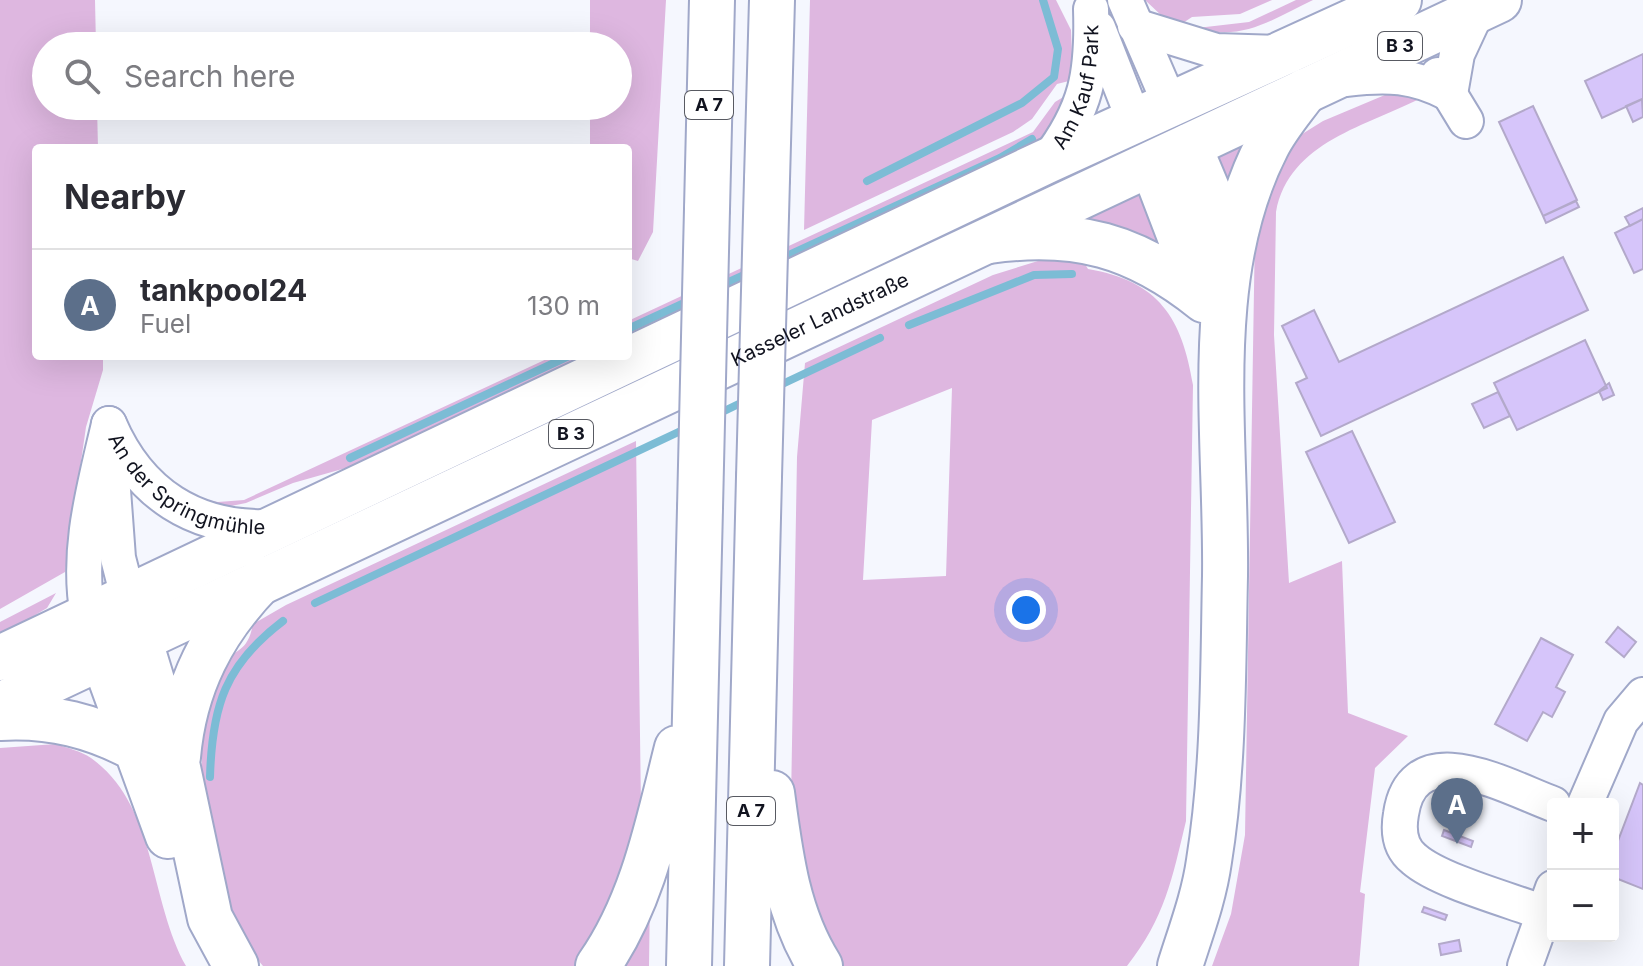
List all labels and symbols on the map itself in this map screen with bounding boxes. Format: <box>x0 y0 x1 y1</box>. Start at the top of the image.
street label: Am Kauf Park <box>1047 25 1103 154</box>
road number: B 3 <box>1378 32 1422 60</box>
road number: A 7 <box>685 91 733 119</box>
street label: Kasseler Landstraße <box>727 267 913 371</box>
road number: B 3 <box>549 420 593 448</box>
street label: An der Springmühle <box>103 429 265 539</box>
your location <box>1006 590 1046 630</box>
pin: A <box>1431 778 1483 844</box>
road number: A 7 <box>727 797 775 825</box>

